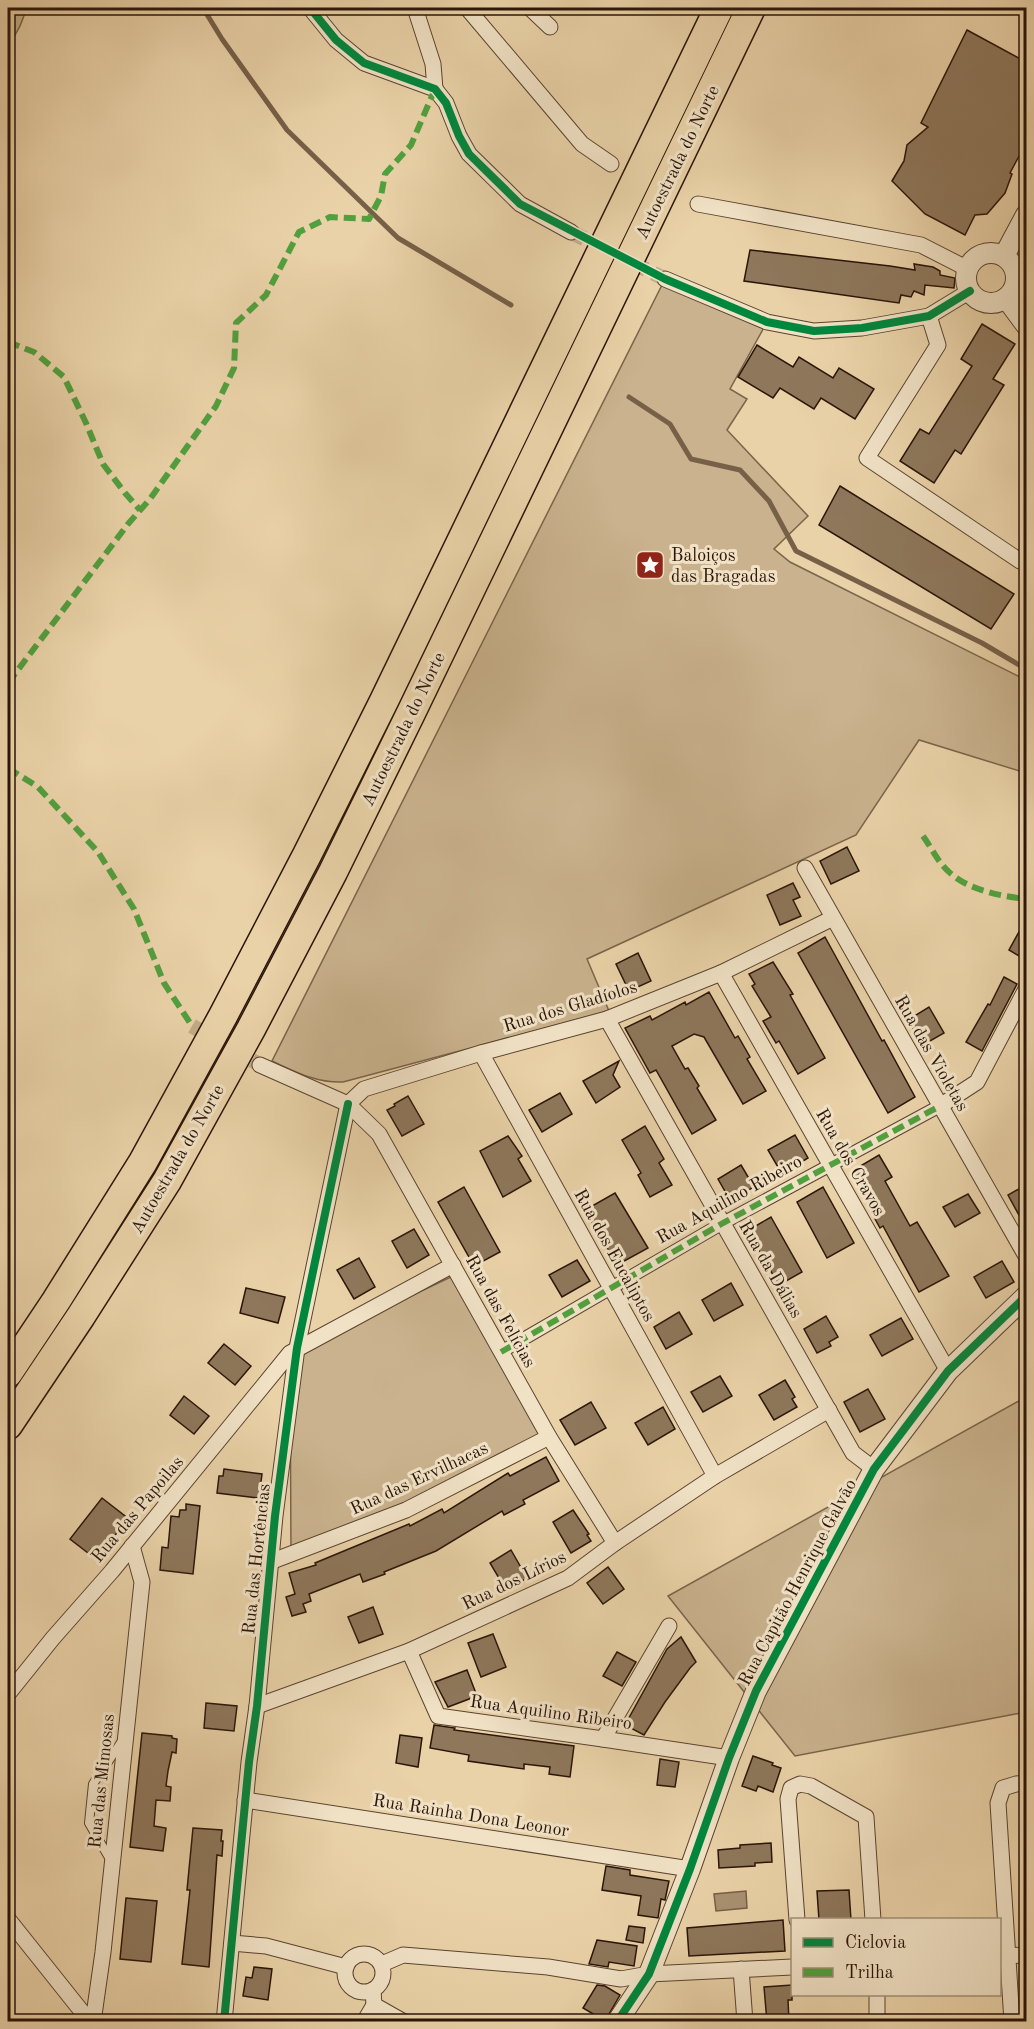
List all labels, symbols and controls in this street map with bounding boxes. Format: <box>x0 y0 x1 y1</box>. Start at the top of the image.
street label: Autoestrada do Norte <box>633 83 723 242</box>
place label: Baloiços das Bragadas <box>671 547 776 586</box>
place icon: Baloiços das Bragadas <box>634 549 666 581</box>
street label: Autoestrada do Norte <box>359 650 449 809</box>
street label: Rua dos Gladíolos <box>501 978 640 1036</box>
street label: Rua das Violetas <box>891 992 972 1115</box>
street label: Autoestrada do Norte <box>128 1082 228 1237</box>
street label: Rua dos Cravos <box>812 1106 888 1219</box>
street label: Rua Aquilino Ribeiro <box>654 1152 805 1247</box>
street label: Rua dos Eucaliptos <box>570 1186 658 1325</box>
street label: Rua da Dálias <box>735 1218 805 1321</box>
street label: Rua das Felícias <box>462 1252 539 1371</box>
street label: Rua das Ervilhacas <box>348 1439 491 1519</box>
street label: Rua das Papoilas <box>88 1453 187 1566</box>
street label: Rua Capitão Henrique Galvão <box>736 1476 860 1689</box>
street label: Rua das Hortências <box>240 1483 274 1636</box>
street label: Rua dos Lírios <box>459 1548 570 1614</box>
street label: Rua Aquilino Ribeiro <box>469 1693 633 1733</box>
street label: Rua das Mimosas <box>86 1713 118 1849</box>
street label: Rua Rainha Dona Leonor <box>371 1792 571 1840</box>
legend <box>791 1918 1001 1996</box>
text: Ciclovia <box>845 1934 906 1952</box>
text: Trilha <box>845 1964 894 1982</box>

